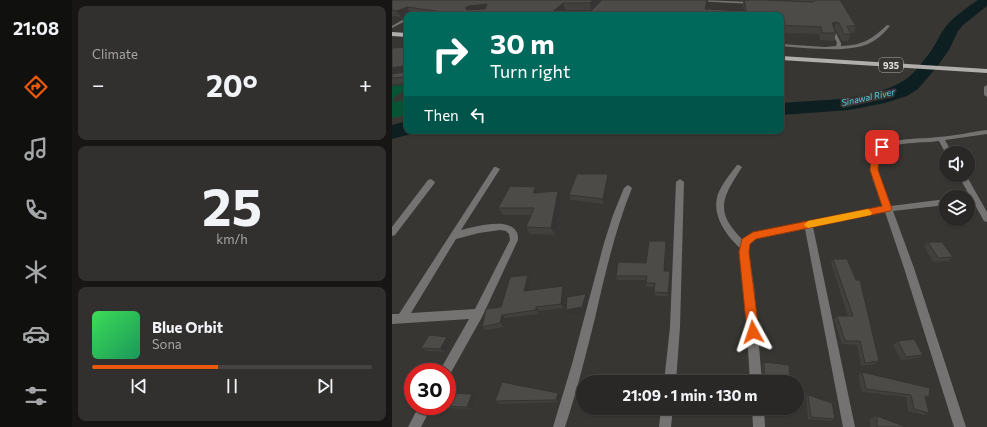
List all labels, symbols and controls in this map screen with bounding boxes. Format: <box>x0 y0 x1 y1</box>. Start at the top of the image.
text: 21:08 <box>13 17 59 39</box>
text: 30 m <box>490 26 555 60</box>
icon: right <box>424 28 476 80</box>
text: Climate <box>92 46 138 62</box>
road number: 935 <box>879 58 903 72</box>
text: Turn right <box>490 60 570 82</box>
text: 20° <box>206 66 258 103</box>
text: − <box>92 71 105 98</box>
text: + <box>359 71 372 98</box>
icon: directions <box>22 73 50 101</box>
water label: Sinawal River <box>840 86 896 108</box>
icon: left <box>467 104 489 126</box>
text: Then <box>424 106 459 124</box>
pin <box>865 130 899 164</box>
icon: music <box>22 135 50 163</box>
icon: arrive <box>871 136 893 158</box>
map controls <box>939 146 975 226</box>
button: sound <box>939 146 975 182</box>
text: 25 <box>202 173 262 237</box>
button: layers <box>939 190 975 226</box>
icon: phone <box>22 196 50 224</box>
text: km/h <box>216 231 248 247</box>
icon: climate <box>22 258 50 286</box>
position arrow <box>732 311 774 353</box>
text: Blue Orbit <box>152 318 223 336</box>
icon: car <box>22 320 50 348</box>
text: Sona <box>152 336 182 352</box>
speed limit sign: 30 <box>404 363 456 415</box>
icon: previous <box>128 375 150 397</box>
icon: pause <box>221 375 243 397</box>
icon: next <box>314 375 336 397</box>
icon: filters <box>22 382 50 410</box>
text: 21:09 · 1 min · 130 m <box>623 386 757 404</box>

